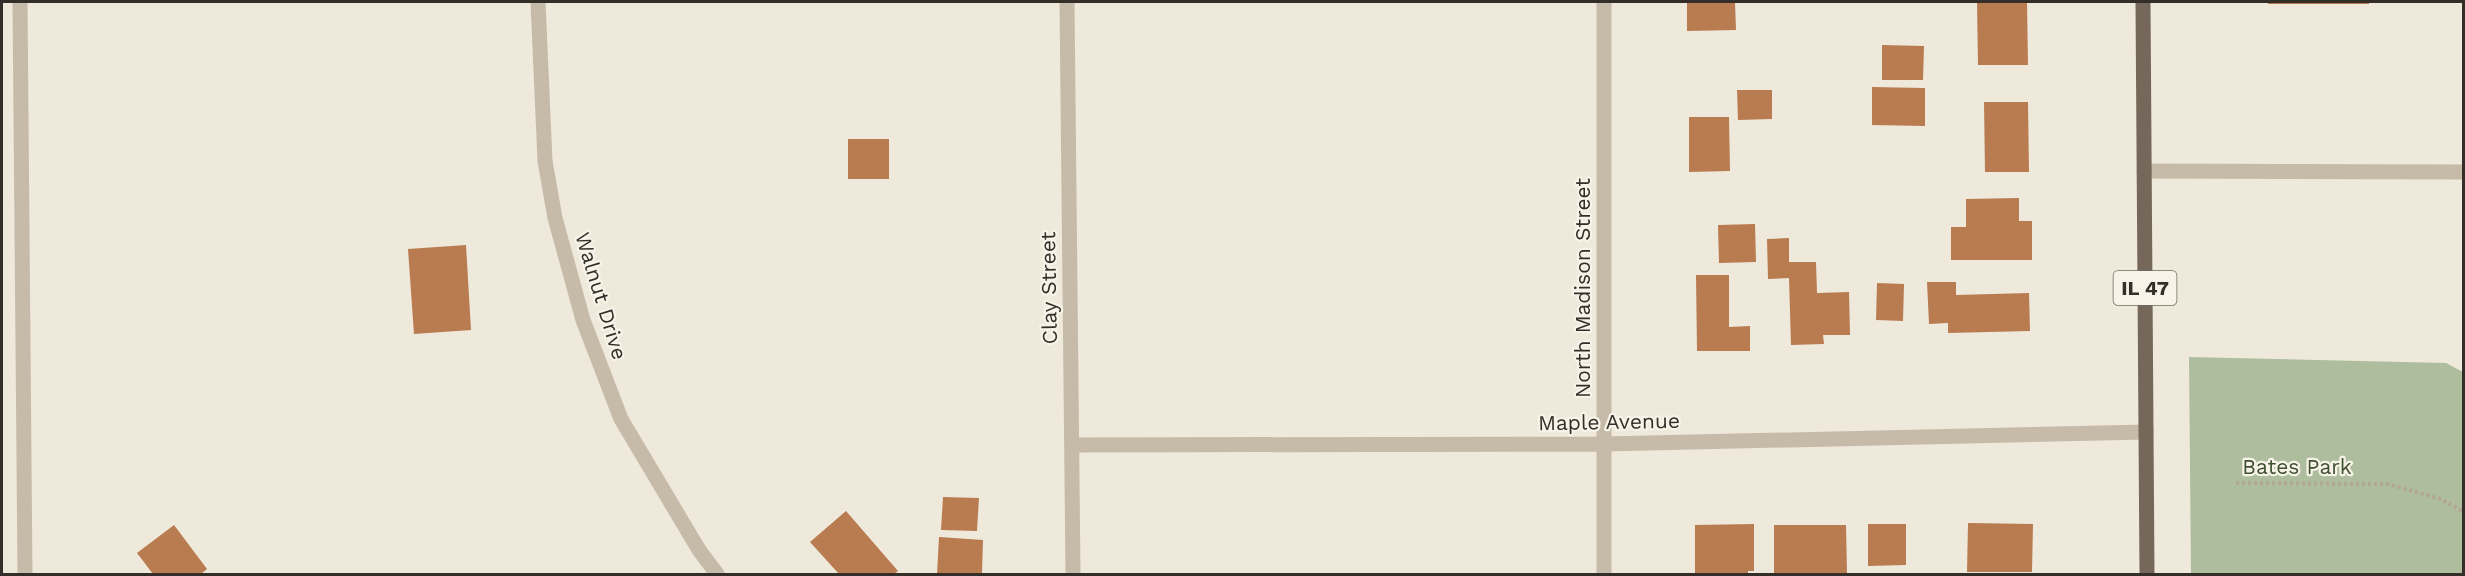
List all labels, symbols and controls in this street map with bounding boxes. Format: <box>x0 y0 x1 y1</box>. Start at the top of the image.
street label: North Madison Street <box>1570 178 1595 398</box>
street label: Walnut Drive <box>570 229 633 363</box>
street label: Clay Street <box>1035 231 1062 345</box>
road number: IL 47 <box>2114 271 2176 305</box>
street label: Maple Avenue <box>1538 408 1680 435</box>
park label: Bates Park <box>2242 454 2352 479</box>

